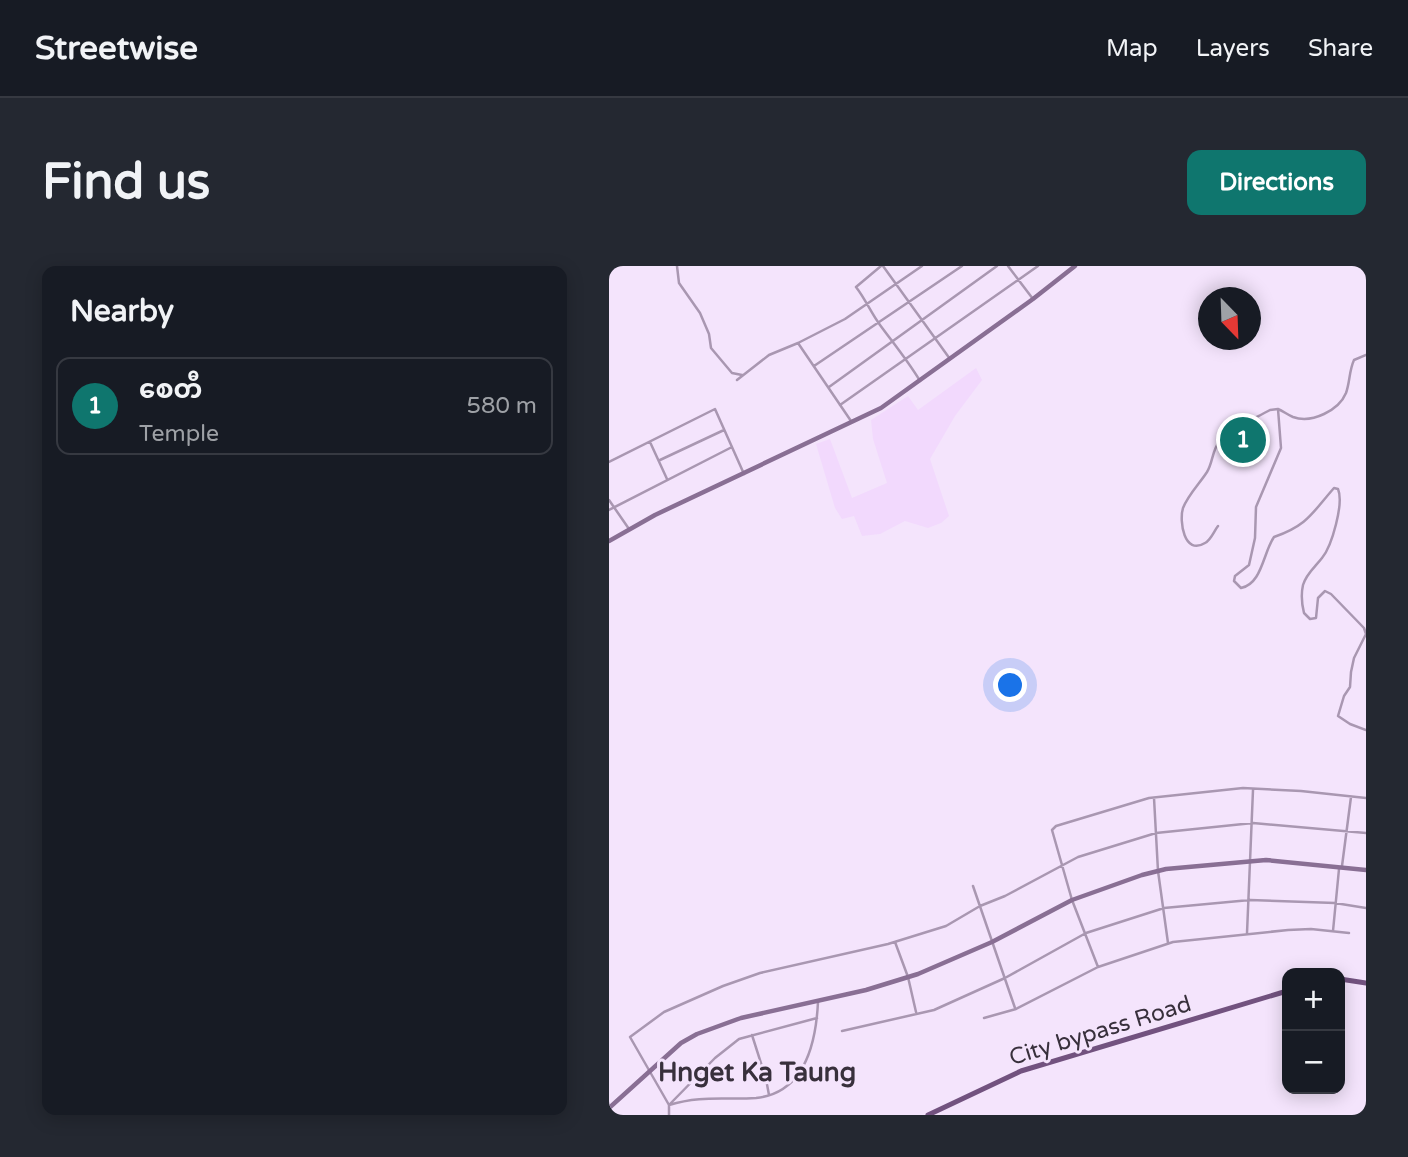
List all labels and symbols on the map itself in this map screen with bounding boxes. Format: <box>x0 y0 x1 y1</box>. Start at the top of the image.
north arrow <box>1198 287 1261 350</box>
pin: 1 <box>1220 414 1266 466</box>
your location <box>993 668 1027 702</box>
street label: City bypass Road <box>1006 990 1195 1072</box>
district label: Hnget Ka Taung <box>658 1057 856 1088</box>

